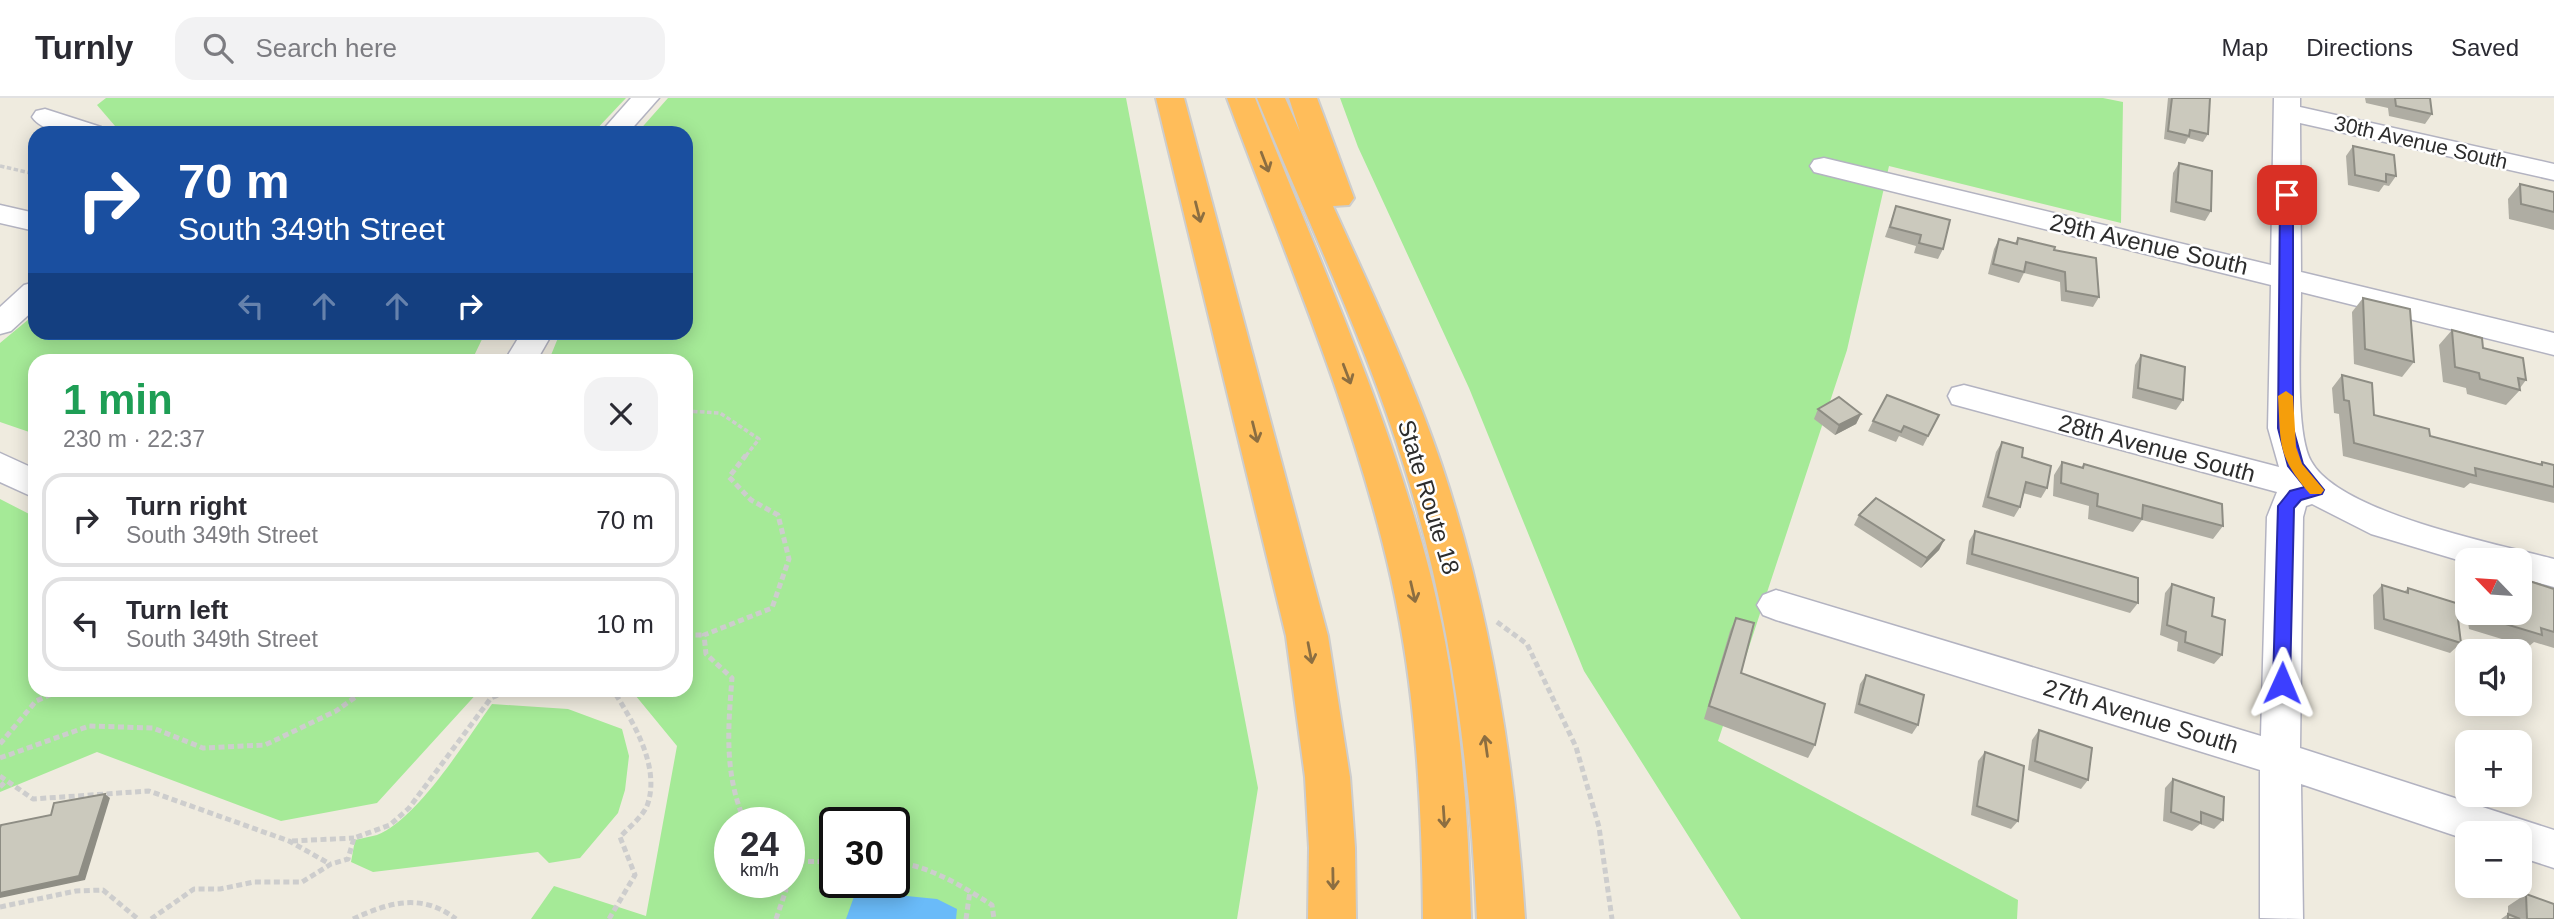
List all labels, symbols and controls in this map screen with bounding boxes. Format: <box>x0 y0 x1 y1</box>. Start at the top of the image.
search box <box>175 17 665 80</box>
text: Turnly <box>35 29 133 66</box>
icon: search <box>199 29 237 67</box>
text: Search here <box>255 33 397 63</box>
text: Map <box>2222 34 2268 61</box>
text: Directions <box>2306 34 2413 61</box>
text: Saved <box>2451 34 2519 61</box>
street label: 30th Avenue South <box>2332 111 2510 173</box>
one-way arrow <box>1260 150 1273 172</box>
icon: right <box>63 154 154 245</box>
text: 70 m <box>178 154 290 208</box>
pin <box>2257 165 2317 225</box>
icon: arrive <box>2268 176 2306 214</box>
one-way arrow <box>1192 200 1205 222</box>
street label: 29th Avenue South <box>2047 208 2251 280</box>
text: South 349th Street <box>178 211 445 247</box>
icon: left <box>232 287 270 325</box>
icon: ahead <box>305 287 343 325</box>
icon: ahead <box>378 287 416 325</box>
icon: right <box>451 287 489 325</box>
one-way arrow <box>1342 363 1354 385</box>
text: 1 min <box>63 376 173 423</box>
button: close <box>584 377 658 451</box>
street label: 28th Avenue South <box>2056 409 2258 487</box>
street label: State Route 18 <box>1393 416 1465 578</box>
one-way arrow <box>1249 420 1262 443</box>
text: 230 m · 22:37 <box>63 426 205 452</box>
text: Turn right <box>126 491 247 521</box>
icon: right <box>67 501 105 539</box>
text: 70 m <box>596 505 654 535</box>
text: South 349th Street <box>126 522 318 548</box>
north arrow <box>2455 548 2532 625</box>
map controls <box>2455 548 2532 898</box>
one-way arrow <box>1406 580 1420 603</box>
text: Turn left <box>126 595 228 625</box>
icon: left <box>67 605 105 643</box>
text: 10 m <box>596 609 654 639</box>
text: South 349th Street <box>126 626 318 652</box>
button: sound <box>2455 639 2532 716</box>
one-way arrow <box>1303 641 1317 664</box>
position arrow <box>2245 646 2319 720</box>
street label: 27th Avenue South <box>2040 674 2242 758</box>
button: + <box>2455 730 2532 807</box>
one-way arrow <box>1480 735 1493 758</box>
one-way arrow <box>1438 805 1451 827</box>
speed limit sign: 30 <box>819 807 910 898</box>
button: − <box>2455 821 2532 898</box>
text: 24 <box>740 824 779 863</box>
text: km/h <box>740 860 779 880</box>
one-way arrow <box>1326 867 1339 890</box>

